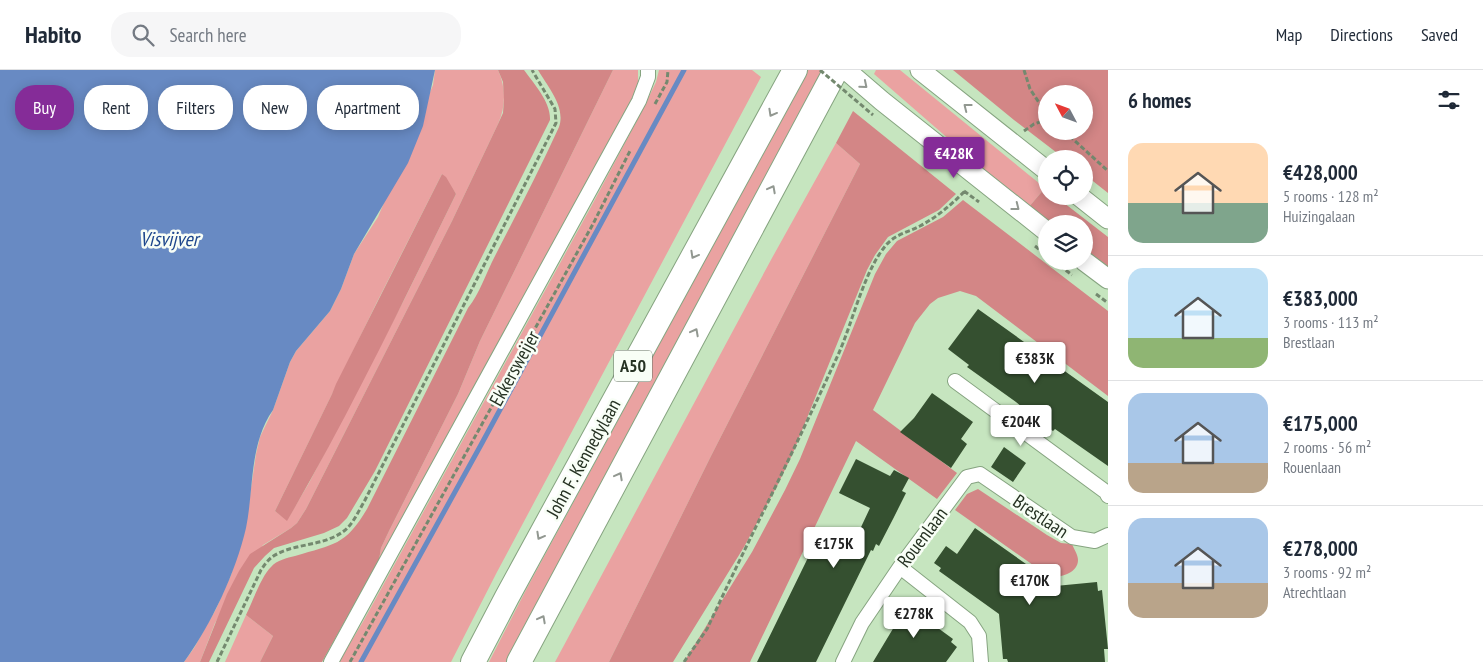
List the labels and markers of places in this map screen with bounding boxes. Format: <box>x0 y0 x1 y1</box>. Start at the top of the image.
pin: €428K <box>919 136 989 179</box>
pin: €383K <box>1000 342 1070 384</box>
pin: €204K <box>986 404 1056 447</box>
pin: €175K <box>799 526 869 569</box>
pin: €170K <box>995 564 1065 606</box>
pin: €278K <box>879 596 949 639</box>

